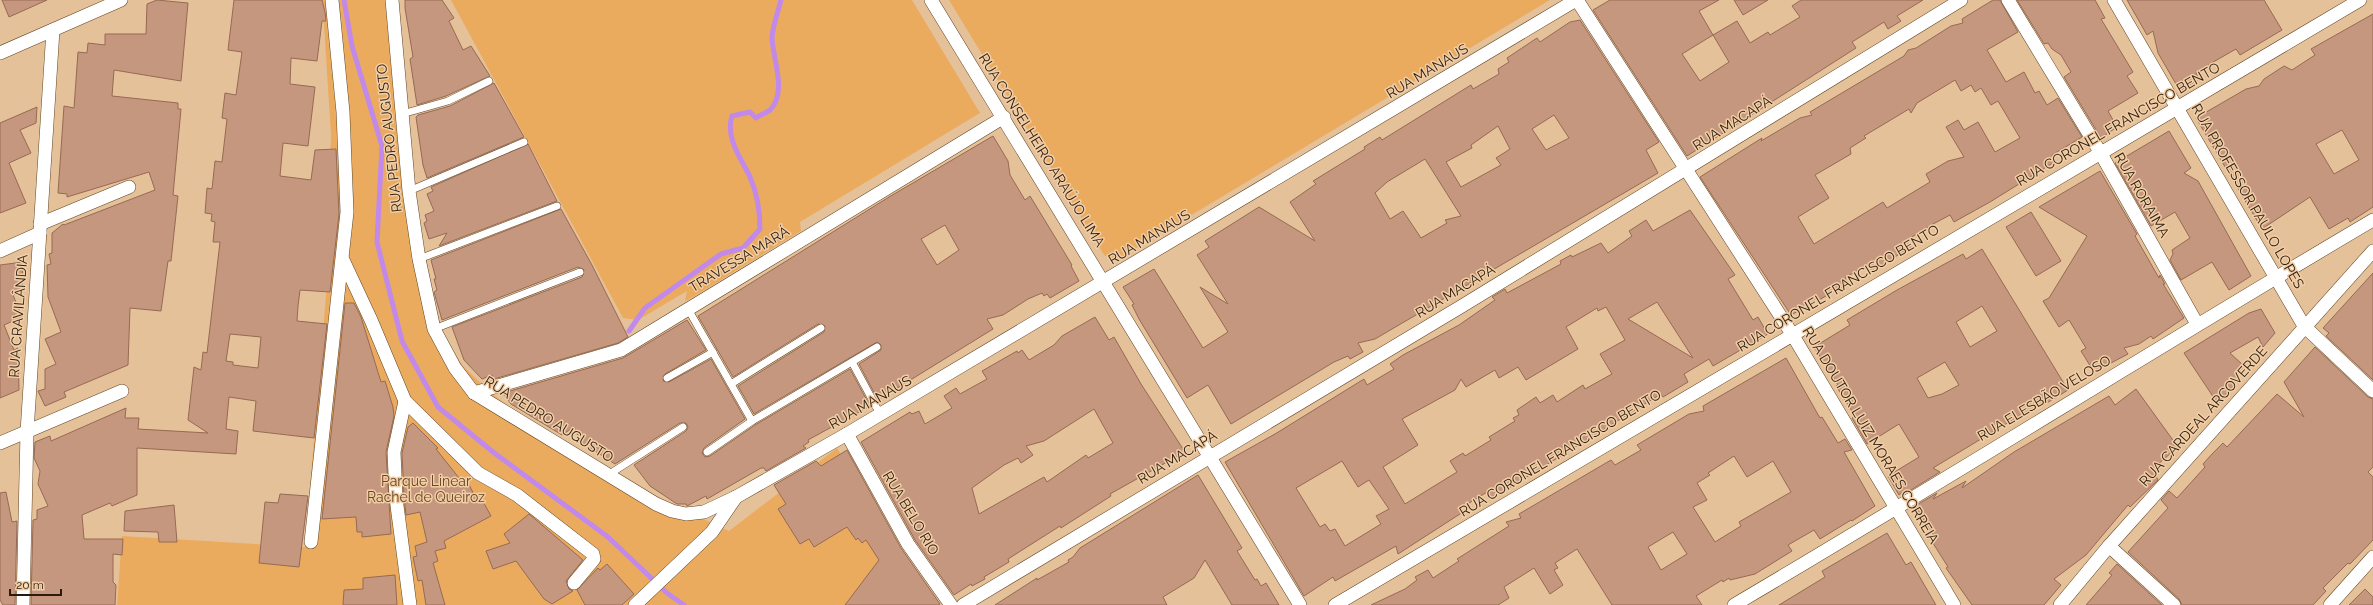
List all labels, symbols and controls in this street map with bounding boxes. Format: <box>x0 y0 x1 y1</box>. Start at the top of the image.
street label: RUA MANAUS <box>1383 40 1471 102</box>
street label: RUA CONSELHEIRO ARAÚJO LIMA <box>976 50 1110 250</box>
street label: RUA CORONEL FRANCISCO BENTO <box>2013 59 2223 189</box>
street label: RUA PEDRO AUGUSTO <box>373 63 405 213</box>
street label: RUA MACAPÁ <box>1689 91 1775 154</box>
street label: RUA PROFESSOR PAULO LOPES <box>2188 101 2308 292</box>
street label: RUA RORAIMA <box>2111 150 2173 241</box>
street label: RUA MANAUS <box>1105 206 1193 268</box>
street label: RUA CORONEL FRANCISCO BENTO <box>1734 221 1942 355</box>
street label: TRAVESSA MARÁ <box>686 222 792 295</box>
street label: RUA CRAVILÂNDIA <box>5 253 30 378</box>
street label: RUA MACAPÁ <box>1412 260 1498 321</box>
street label: RUA DOUTOR LUIZ MORAES CORREIA <box>1800 324 1943 547</box>
street label: RUA CARDEAL ARCOVERDE <box>2136 343 2270 489</box>
street label: RUA ELESBÃO VELOSO <box>1974 351 2114 444</box>
street label: RUA MANAUS <box>826 372 915 432</box>
street label: RUA PEDRO AUGUSTO <box>481 373 617 465</box>
street label: RUA CORONEL FRANCISCO BENTO <box>1456 386 1664 520</box>
street label: RUA MACAPÁ <box>1134 426 1220 487</box>
street label: RUA BELO RIO <box>880 468 942 558</box>
park label: Parque Linear Rachel de Queiroz <box>367 473 485 505</box>
scale bar <box>10 571 61 597</box>
text: 20 m <box>16 578 44 592</box>

